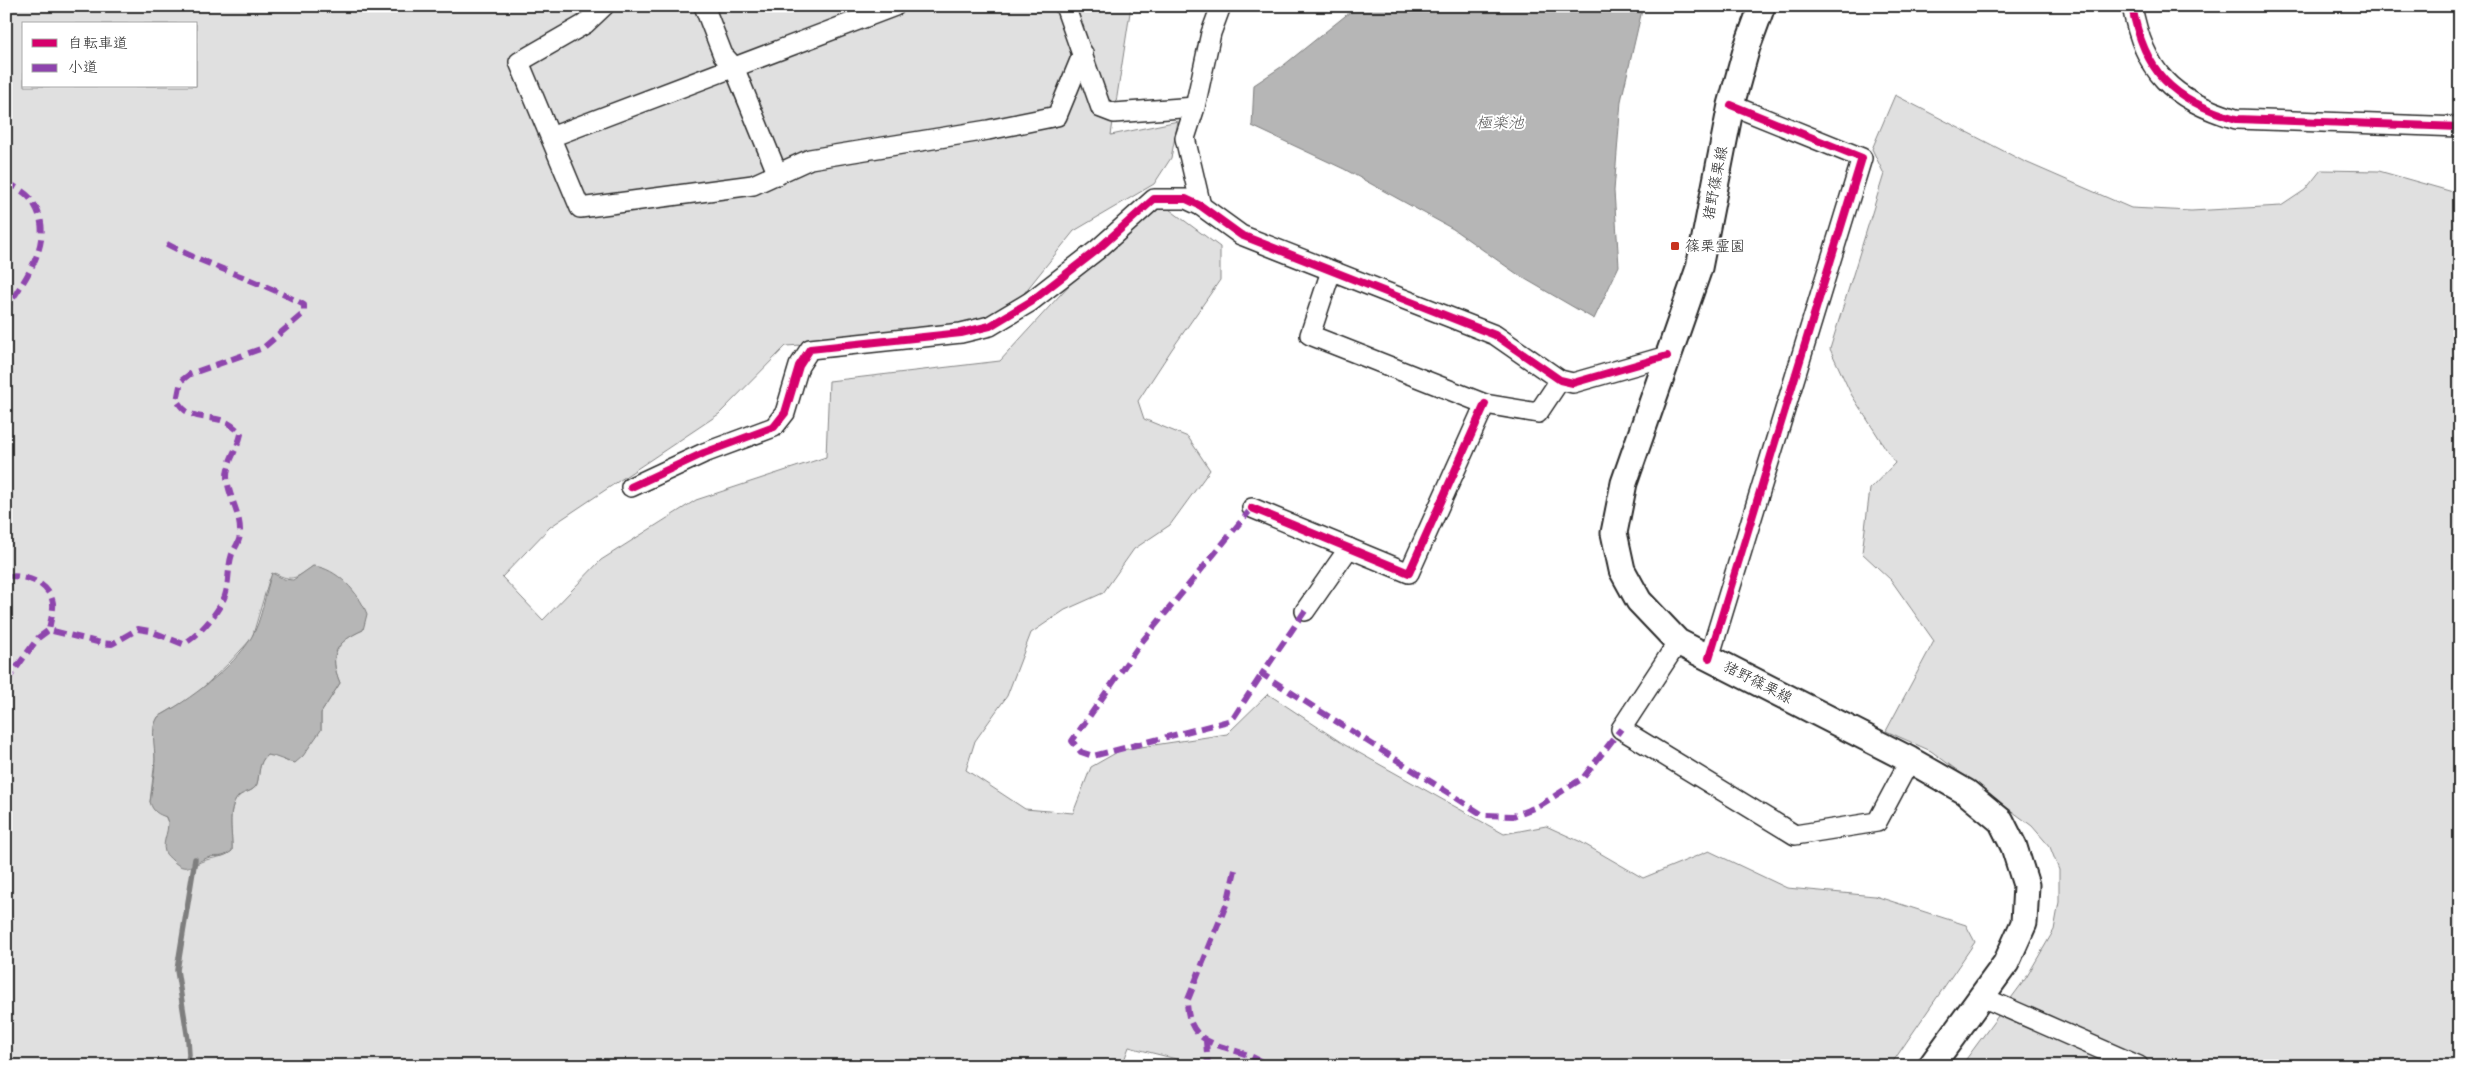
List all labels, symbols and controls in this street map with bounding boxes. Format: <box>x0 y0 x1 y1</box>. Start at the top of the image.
legend <box>22 22 198 88</box>
text: 自転車道 <box>68 32 128 56</box>
text: 小道 <box>68 56 98 80</box>
water label: 極楽池 <box>1476 111 1525 136</box>
street label: 猪野篠栗線 <box>1697 144 1735 222</box>
place label: 篠栗霊園 <box>1685 235 1745 259</box>
marker: 篠栗霊園 <box>1669 240 1681 252</box>
street label: 猪野篠栗線 <box>1719 655 1796 711</box>

